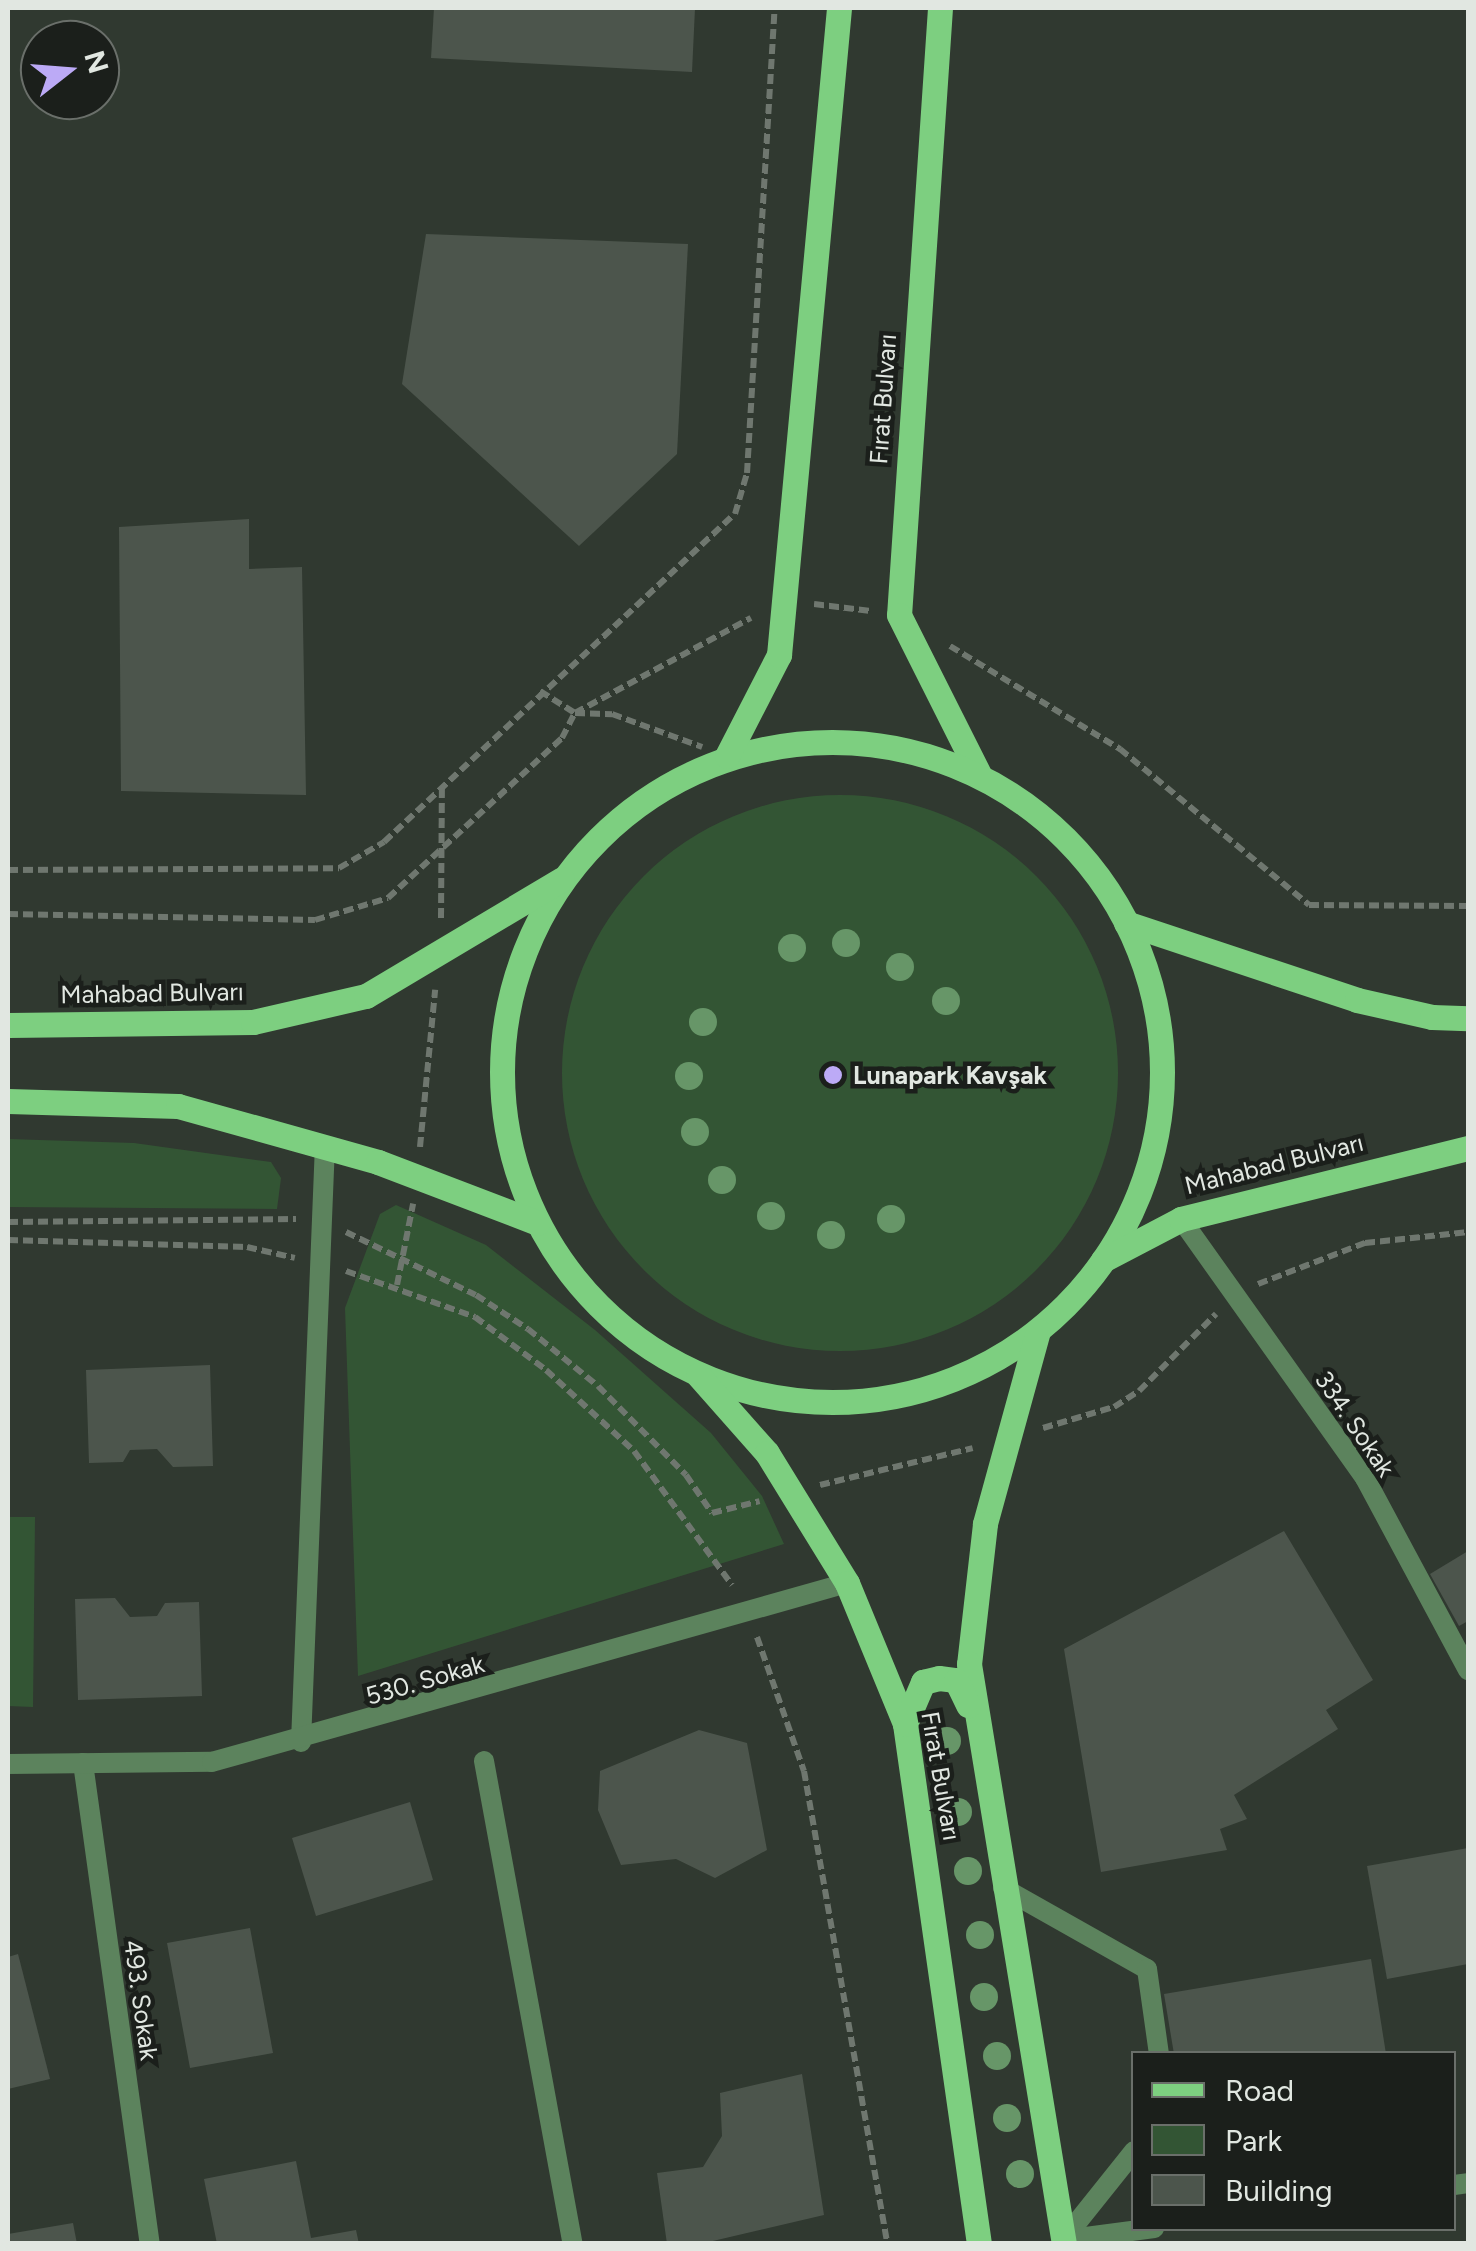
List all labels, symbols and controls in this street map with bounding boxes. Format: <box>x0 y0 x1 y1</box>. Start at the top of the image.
north arrow <box>20 20 120 120</box>
text: N <box>77 46 116 77</box>
street label: Fırat Bulvarı <box>863 333 903 465</box>
street label: Mahabad Bulvarı <box>60 976 244 1010</box>
place label: Lunapark Kavşak <box>853 1060 1047 1090</box>
marker: Lunapark Kavşak <box>822 1064 844 1086</box>
street label: Mahabad Bulvarı <box>1181 1127 1367 1201</box>
street label: 334. Sokak <box>1309 1366 1401 1482</box>
street label: 530. Sokak <box>362 1649 488 1711</box>
street label: Fırat Bulvarı <box>915 1709 967 1843</box>
street label: 493. Sokak <box>118 1938 164 2062</box>
legend <box>1131 2051 1456 2231</box>
text: Road <box>1225 2072 1294 2109</box>
text: Park <box>1225 2122 1282 2159</box>
text: Building <box>1225 2172 1333 2209</box>

